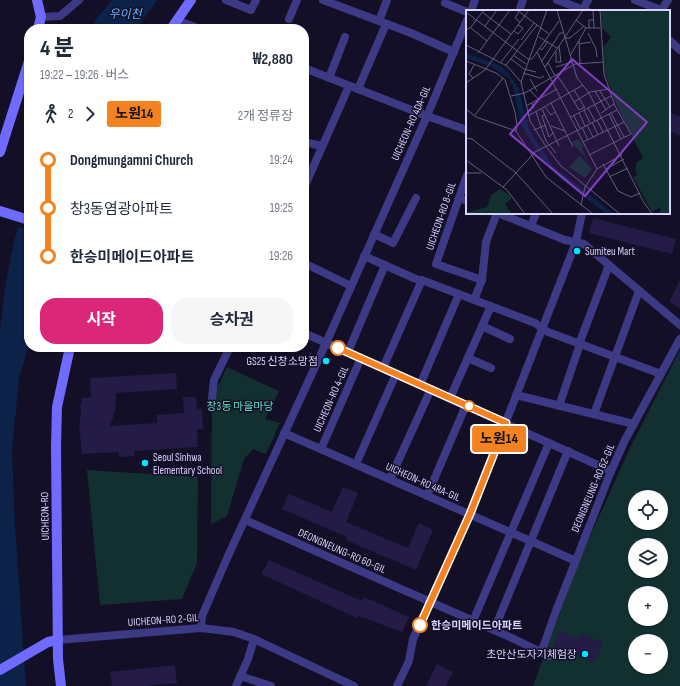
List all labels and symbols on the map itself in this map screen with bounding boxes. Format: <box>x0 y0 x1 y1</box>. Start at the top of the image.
water label: 우이천 <box>108 7 144 22</box>
inset map <box>466 10 670 214</box>
street label: UICHEON-RO 4DA-GIL <box>389 84 433 162</box>
street label: UICHEON-RO 8-GIL <box>423 180 459 252</box>
place label: Sumiteu Mart <box>585 245 636 258</box>
marker: Sumiteu Mart <box>572 246 582 256</box>
unlabelled marker <box>330 340 346 356</box>
place label: GS25 신창소망점 <box>247 355 318 368</box>
marker: GS25 신창소망점 <box>321 356 331 366</box>
street label: UICHEON-RO 4-GIL <box>311 364 351 434</box>
park label: 창3동 마을마당 <box>206 400 274 413</box>
unlabelled marker <box>463 400 475 412</box>
line badge: 노원14 <box>471 426 527 452</box>
street label: DEONGNEUNG-RO 62-GIL <box>569 442 617 534</box>
place label: Seoul Sinhwa Elementary School <box>153 451 222 477</box>
marker: Seoul Sinhwa Elementary School <box>140 458 150 468</box>
street label: UICHEON-RO 4RA-GIL <box>384 460 462 504</box>
street label: UICHEON-RO <box>38 492 52 540</box>
street label: DEONGNEUNG-RO 60-GIL <box>296 526 388 576</box>
street label: UICHEON-RO 2-GIL <box>127 611 199 629</box>
marker: 한승미메이드아파트 <box>412 617 428 633</box>
place label: 한승미메이드아파트 <box>431 619 522 632</box>
place label: 초안산도자기체험장 <box>486 648 577 661</box>
marker: 초안산도자기체험장 <box>580 649 590 659</box>

